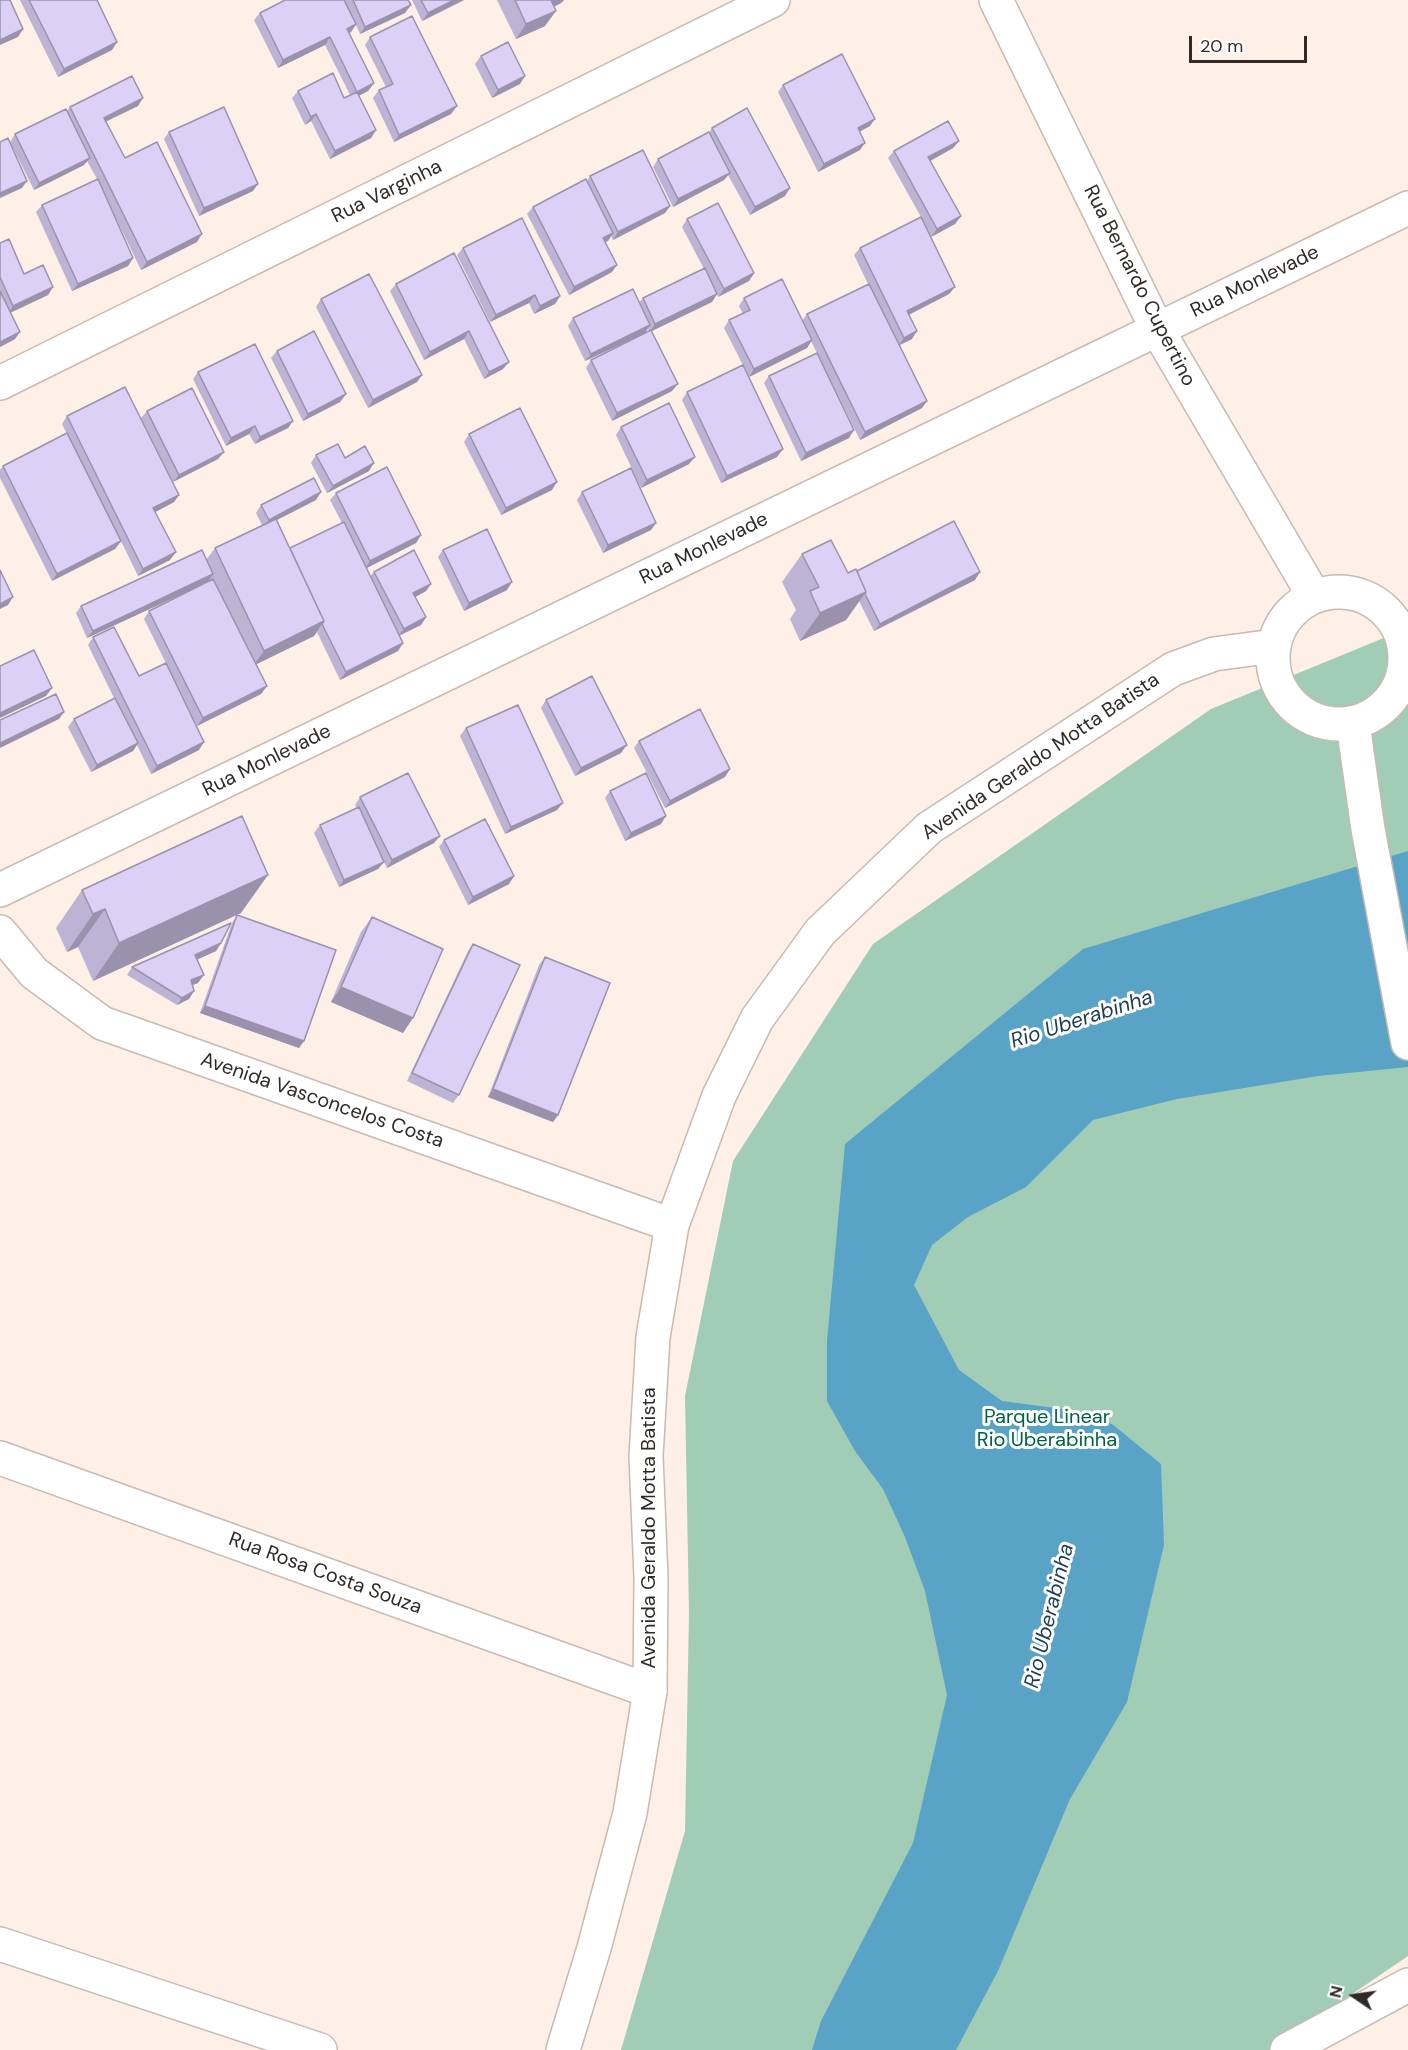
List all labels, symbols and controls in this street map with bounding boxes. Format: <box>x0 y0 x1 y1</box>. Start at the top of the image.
scale bar <box>1192 24 1310 62</box>
text: 20 m <box>1200 34 1243 58</box>
street label: Rua Varginha <box>328 155 446 229</box>
street label: Rua Bernardo Cupertino <box>1078 181 1200 391</box>
street label: Rua Monlevade <box>1187 241 1323 323</box>
street label: Rua Monlevade <box>636 508 772 590</box>
street label: Avenida Geraldo Motta Batista <box>918 668 1164 846</box>
street label: Rua Monlevade <box>199 720 335 802</box>
water label: Rio Uberabinha <box>1008 985 1156 1055</box>
street label: Avenida Vasconcelos Costa <box>197 1048 447 1154</box>
street label: Avenida Geraldo Motta Batista <box>638 1387 662 1669</box>
park label: Parque Linear Rio Uberabinha <box>977 1406 1117 1453</box>
street label: Rua Rosa Costa Souza <box>225 1528 425 1620</box>
water label: Rio Uberabinha <box>1020 1541 1080 1691</box>
north arrow <box>1324 1966 1384 2026</box>
text: N <box>1324 1984 1348 2000</box>

